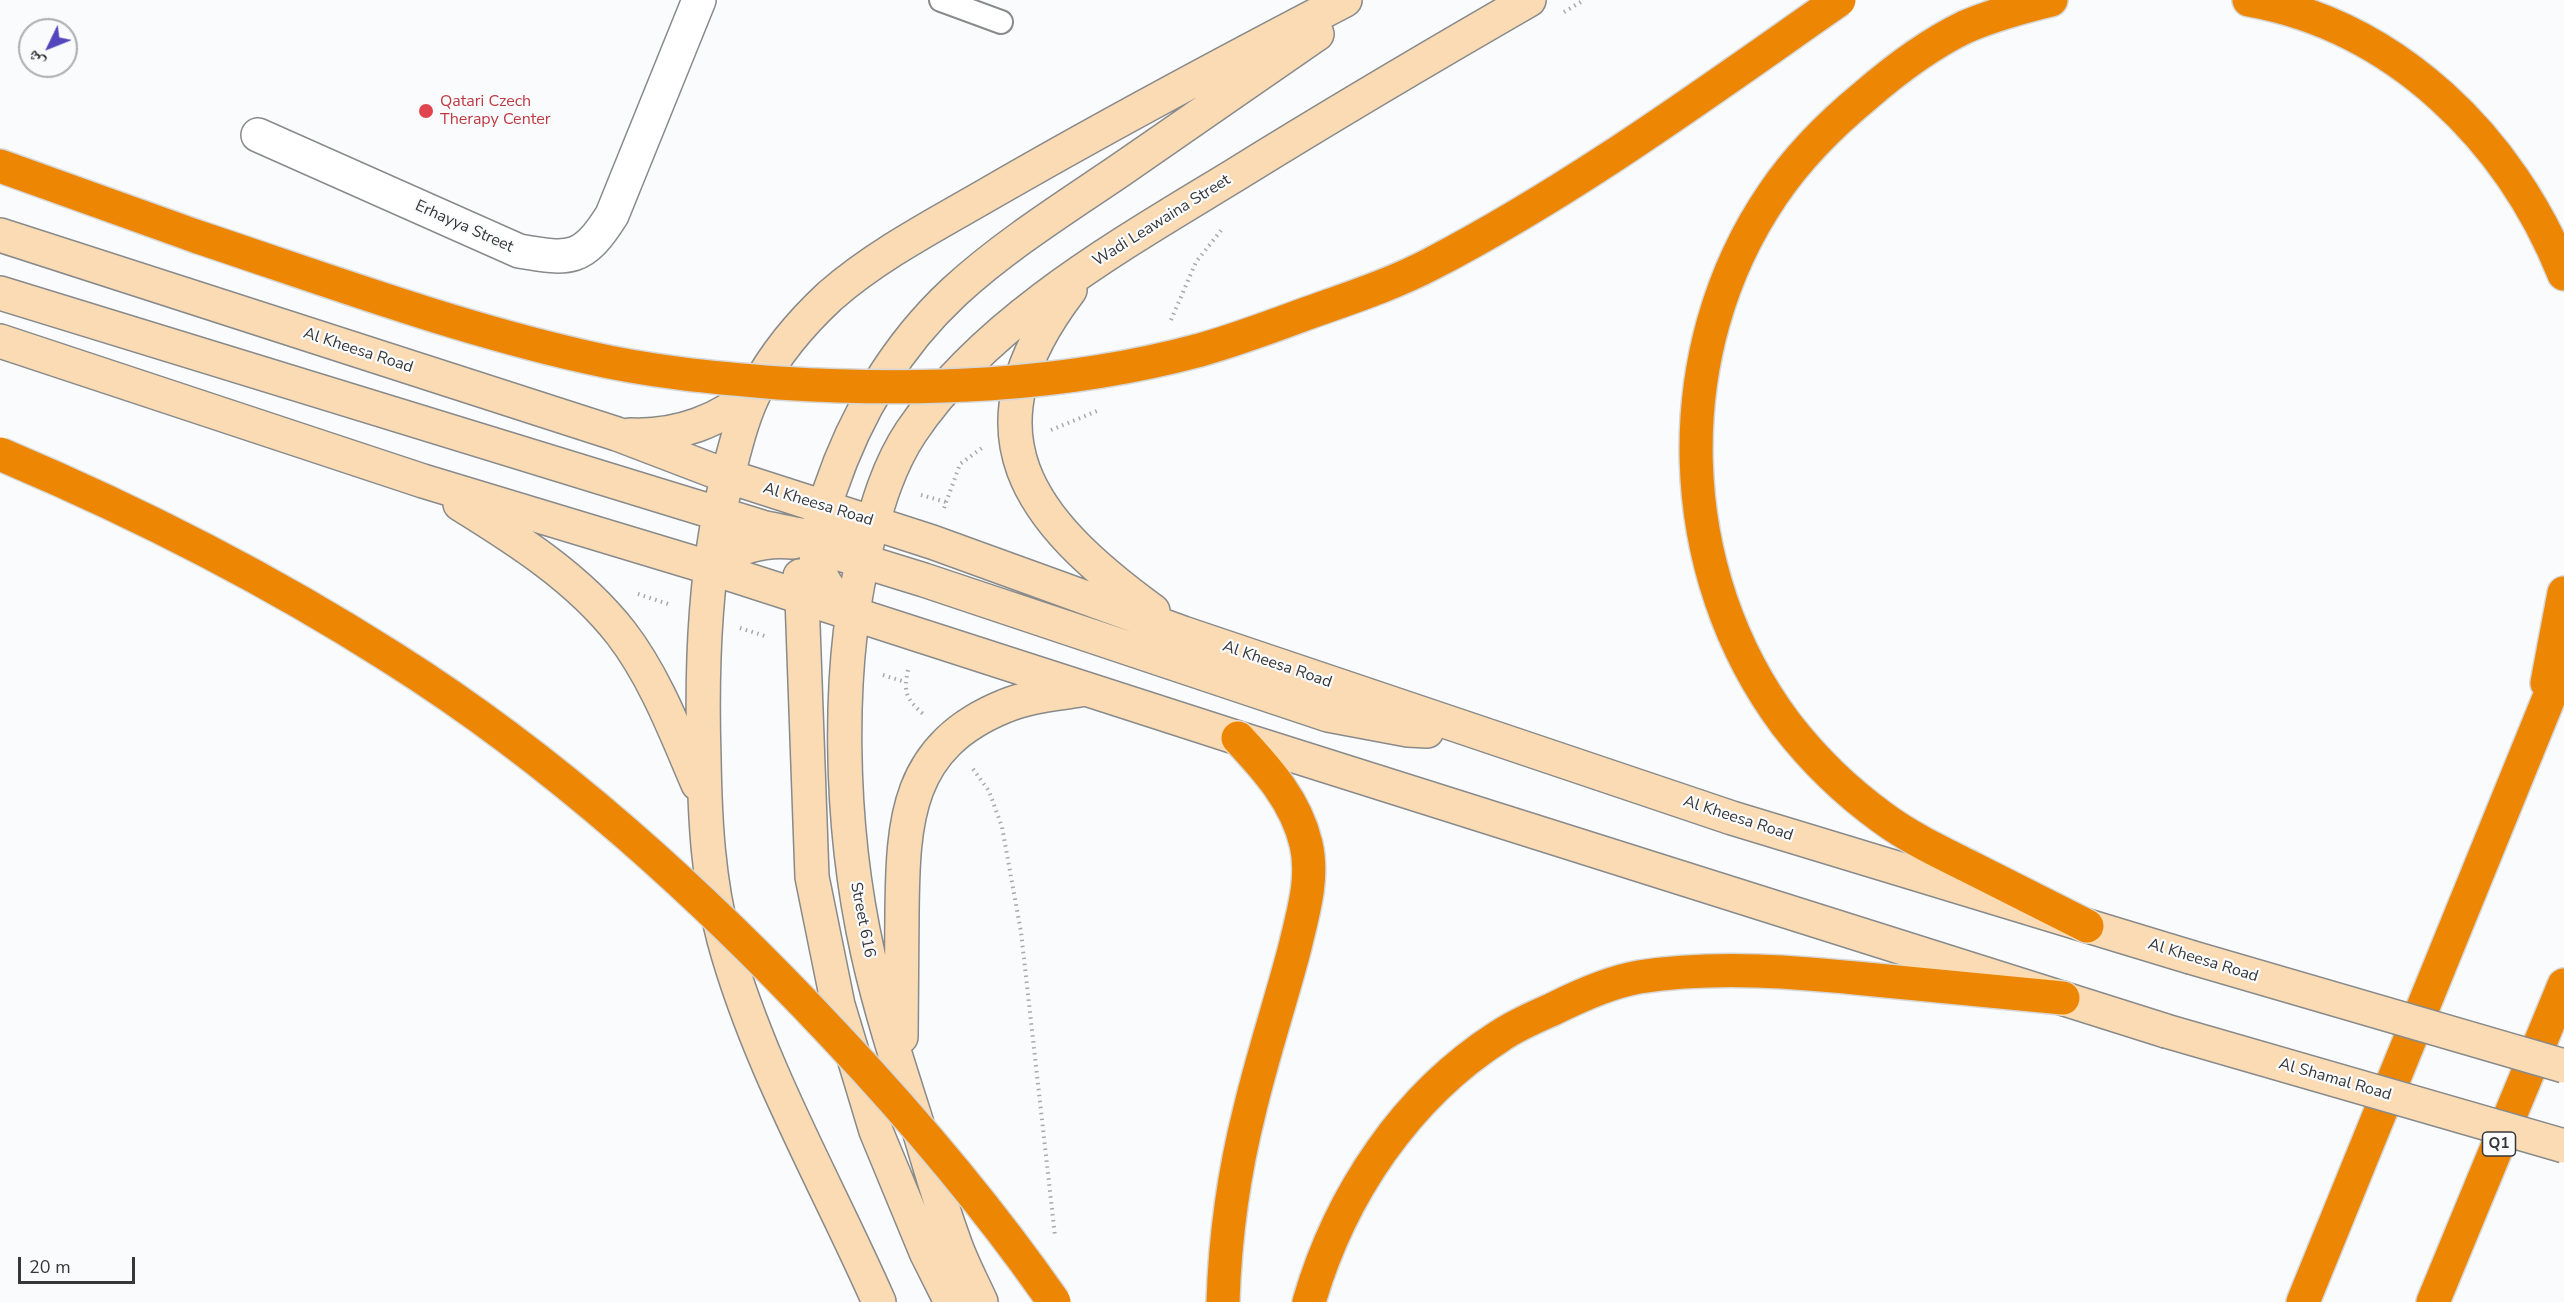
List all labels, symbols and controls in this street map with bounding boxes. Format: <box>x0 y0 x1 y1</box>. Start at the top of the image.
north arrow <box>18 18 78 78</box>
text: ش <box>22 45 50 73</box>
place label: Qatari Czech Therapy Center <box>440 92 550 130</box>
marker: Qatari Czech Therapy Center <box>417 102 435 120</box>
street label: Wadi Leawaina Street <box>1090 171 1234 271</box>
street label: Erhayya Street <box>412 197 516 257</box>
street label: Al Kheesa Road <box>301 324 415 378</box>
street label: Al Kheesa Road <box>761 479 875 531</box>
street label: Al Kheesa Road <box>1220 637 1334 693</box>
street label: Al Kheesa Road <box>1681 792 1795 846</box>
street label: Street 616 <box>845 881 879 959</box>
street label: Al Kheesa Road <box>2146 935 2260 987</box>
street label: Al Shamal Road <box>2277 1055 2393 1105</box>
road number: Q1 <box>2482 1132 2516 1156</box>
scale bar <box>21 1245 138 1283</box>
text: 20 m <box>29 1255 71 1279</box>

